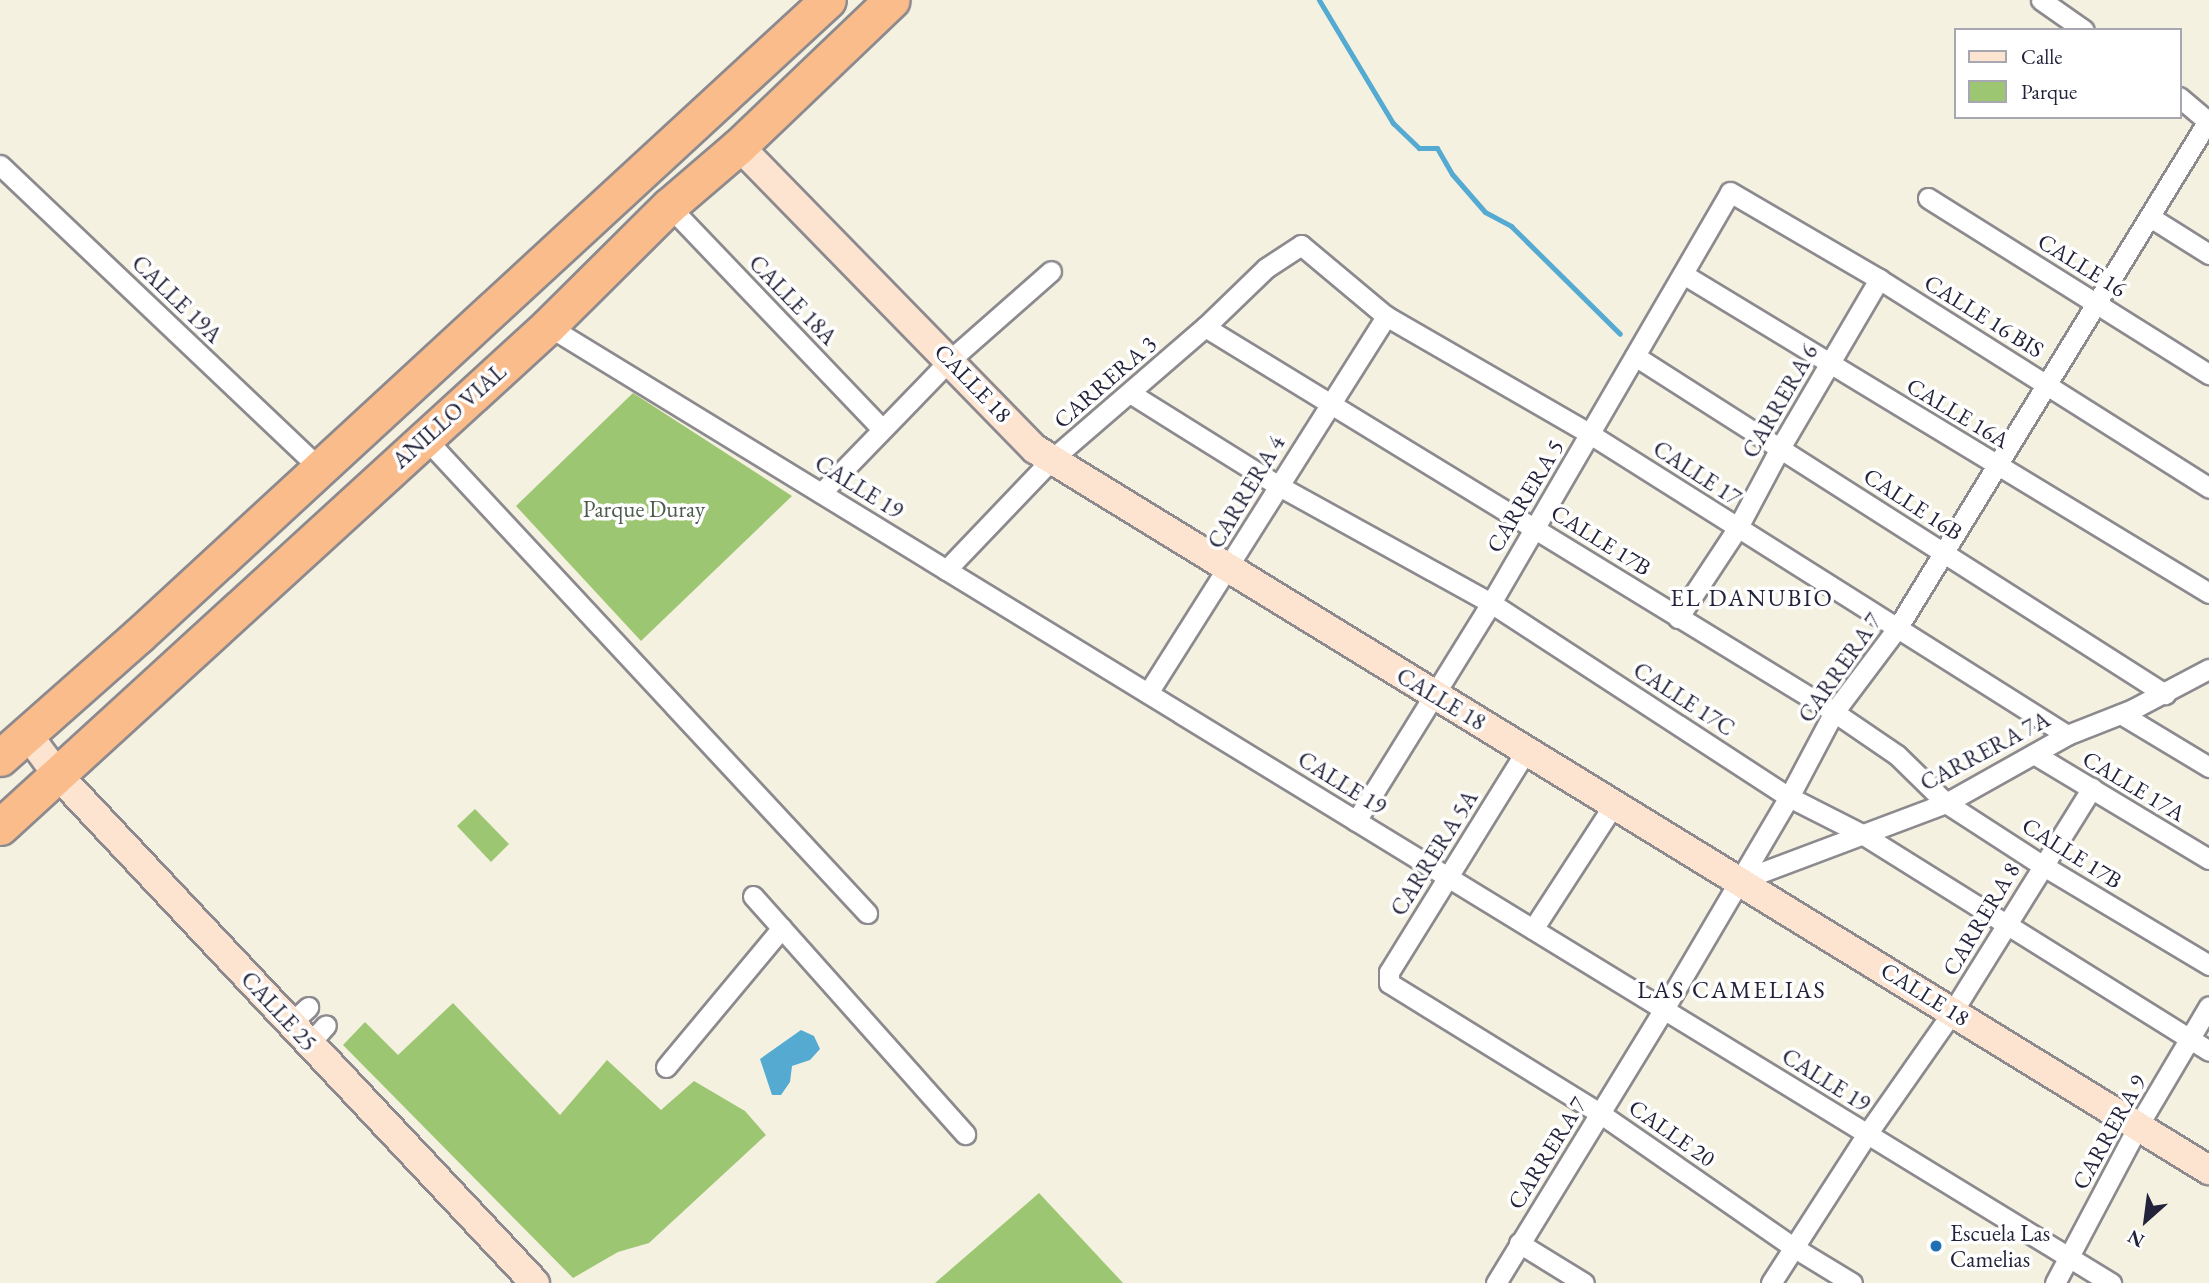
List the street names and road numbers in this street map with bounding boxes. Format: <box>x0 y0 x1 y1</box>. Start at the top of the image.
street label: CALLE 16 <box>2033 227 2131 303</box>
street label: CALLE 19A <box>126 249 228 349</box>
street label: CALLE 18A <box>743 249 843 351</box>
street label: CALLE 16 BIS <box>1919 268 2049 364</box>
street label: CARRERA 3 <box>1048 330 1162 434</box>
street label: CALLE 18 <box>929 338 1017 428</box>
street label: CARRERA 6 <box>1736 339 1824 463</box>
street label: ANILLO VIAL <box>386 358 512 474</box>
street label: CALLE 16A <box>1902 372 2014 454</box>
street label: CARRERA 4 <box>1201 431 1291 553</box>
street label: CARRERA 5 <box>1480 435 1570 557</box>
street label: CALLE 17 <box>1648 435 1746 511</box>
street label: CALLE 19 <box>810 449 908 525</box>
street label: CALLE 16B <box>1858 462 1968 546</box>
street label: CALLE 17B <box>1546 499 1656 581</box>
street label: CARRERA 7 <box>1792 608 1888 728</box>
street label: CALLE 17C <box>1628 656 1740 742</box>
street label: CALLE 18 <box>1392 662 1490 736</box>
street label: CARRERA 7A <box>1915 705 2055 797</box>
street label: CALLE 19 <box>1293 745 1391 821</box>
street label: CALLE 17A <box>2078 745 2190 827</box>
street label: CARRERA 5A <box>1384 785 1484 921</box>
street label: CALLE 17B <box>2017 812 2127 894</box>
street label: CARRERA 8 <box>1936 858 2026 980</box>
street label: CALLE 18 <box>1876 956 1974 1032</box>
street label: CALLE 25 <box>235 965 323 1057</box>
street label: CALLE 19 <box>1777 1042 1875 1118</box>
street label: CARRERA 9 <box>2066 1070 2152 1194</box>
street label: CARRERA 7 <box>1502 1092 1592 1214</box>
street label: CALLE 20 <box>1624 1093 1720 1173</box>

